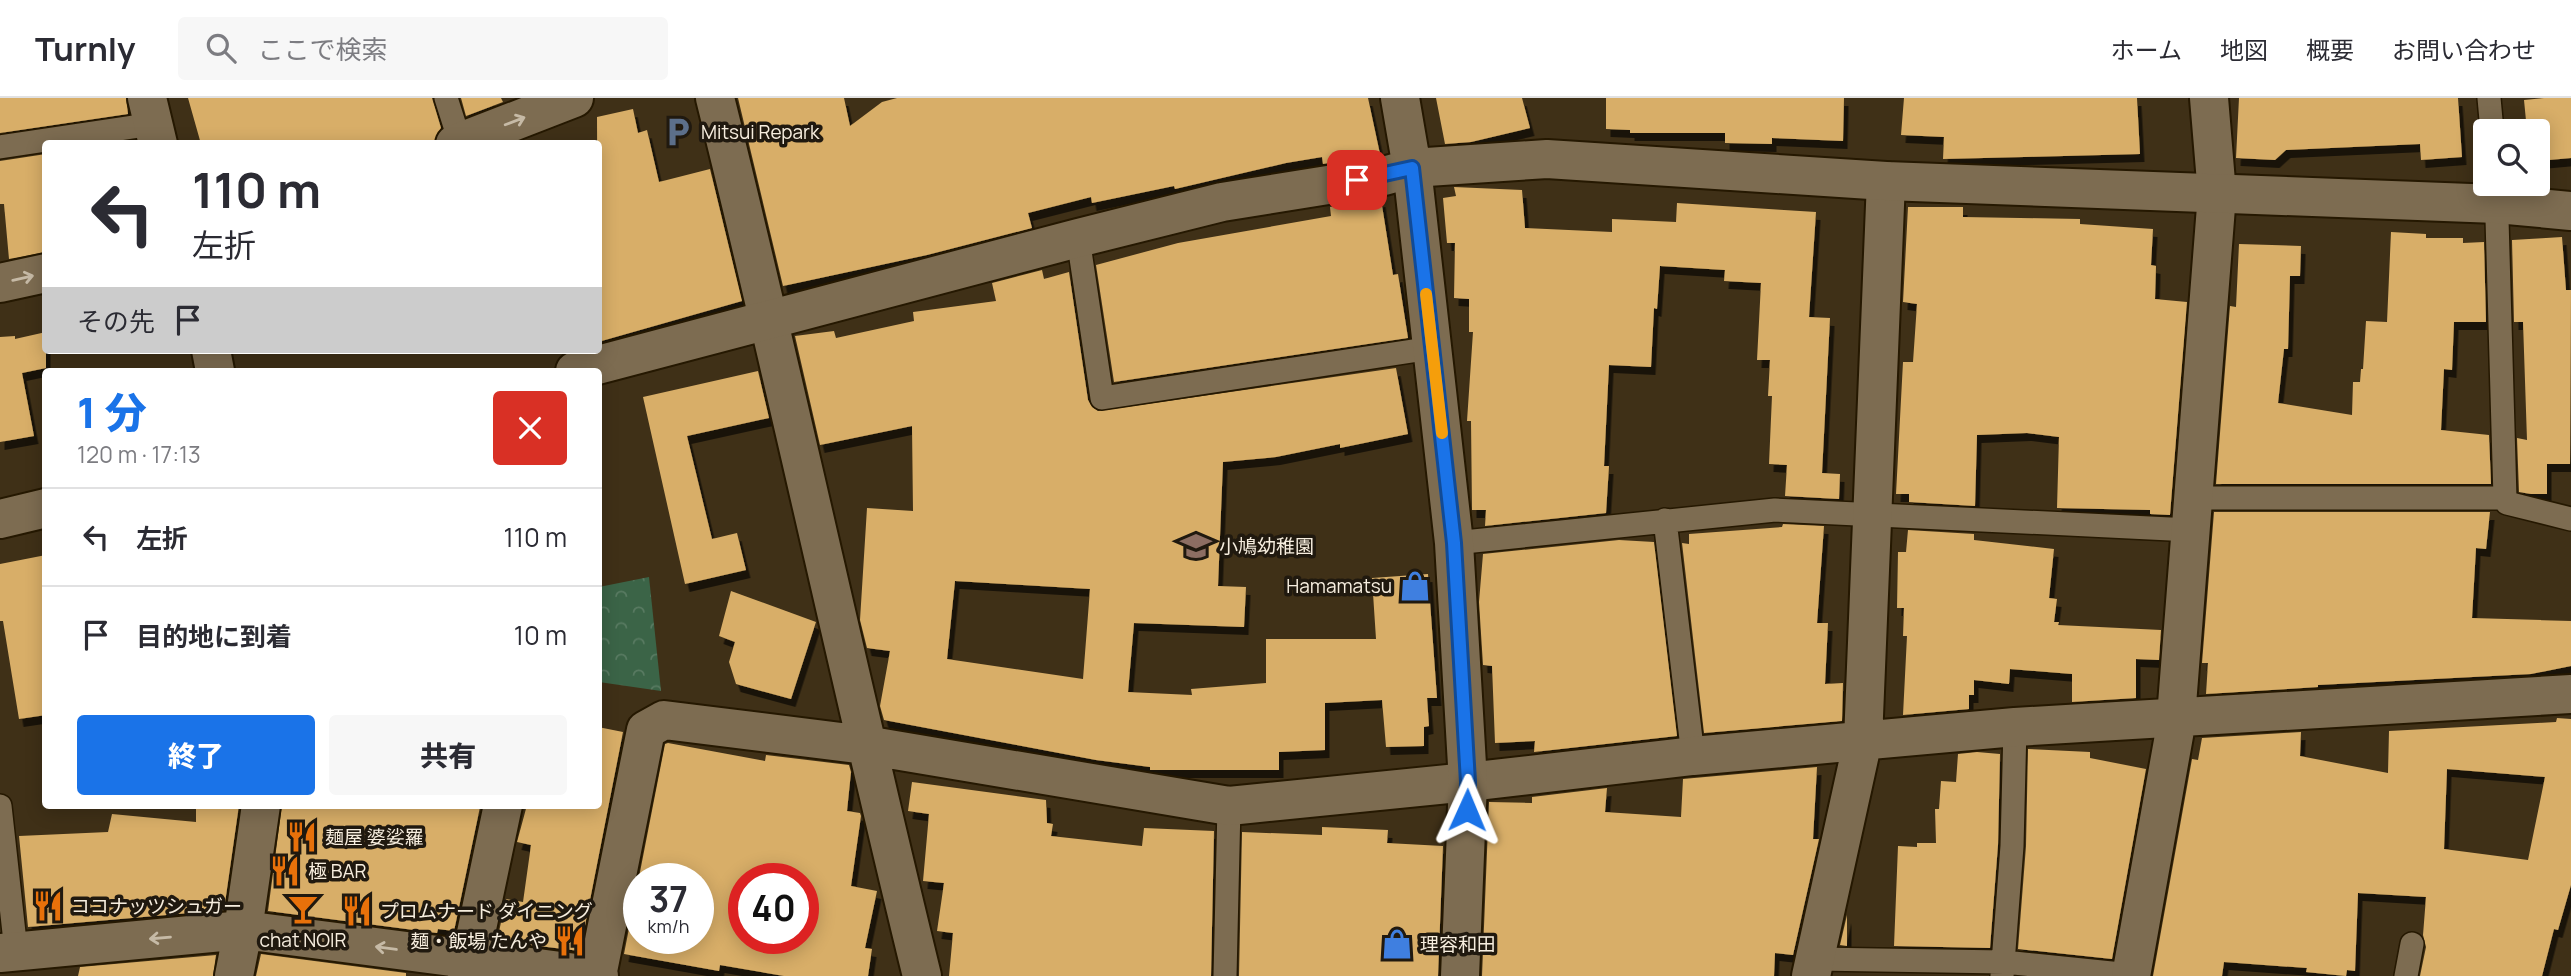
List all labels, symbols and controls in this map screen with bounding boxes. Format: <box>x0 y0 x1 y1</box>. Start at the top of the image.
search box <box>178 17 668 80</box>
text: Turnly <box>35 26 136 71</box>
icon: search <box>202 29 240 67</box>
text: ここで検索 <box>258 31 388 67</box>
text: ホーム <box>2111 33 2182 66</box>
text: 地図 <box>2220 33 2268 66</box>
text: 概要 <box>2306 33 2354 66</box>
text: お問い合わせ <box>2392 33 2536 66</box>
one-way arrow <box>503 113 525 126</box>
parking icon: Mitsui Repark <box>661 115 695 149</box>
place label: Mitsui Repark <box>701 119 820 145</box>
map controls <box>2473 119 2550 196</box>
button: search <box>2473 119 2550 196</box>
pin <box>1327 150 1387 210</box>
text: 110 m <box>192 156 321 223</box>
icon: arrive <box>1338 161 1376 199</box>
icon: left <box>77 168 168 259</box>
text: 左折 <box>192 223 256 267</box>
one-way arrow <box>11 271 34 284</box>
icon: arrive <box>169 301 207 339</box>
text: その先 <box>77 303 155 339</box>
text: 1 分 <box>77 383 146 441</box>
button: close <box>493 391 567 465</box>
text: 120 m · 17:13 <box>77 438 201 470</box>
icon: left <box>77 518 115 556</box>
text: 110 m <box>504 519 567 555</box>
text: 左折 <box>136 520 188 556</box>
school or university icon: 小鳩幼稚園 <box>1179 529 1213 563</box>
place label: 小鳩幼稚園 <box>1219 533 1314 559</box>
shop icon: Hamamatsu <box>1398 569 1432 603</box>
place label: Hamamatsu <box>1286 573 1392 599</box>
icon: arrive <box>77 616 115 654</box>
text: 10 m <box>514 617 567 653</box>
text: 目的地に到着 <box>136 618 292 654</box>
button: 終了 <box>77 715 315 795</box>
button: 共有 <box>329 715 567 795</box>
position arrow <box>1430 773 1504 847</box>
restaurant icon: 麺屋 婆娑羅 <box>285 820 319 854</box>
place label: 麺屋 婆娑羅 <box>325 824 424 850</box>
restaurant icon: 極 BAR <box>268 854 302 888</box>
place label: 極 BAR <box>308 858 366 884</box>
speed limit sign: 40 <box>728 863 819 954</box>
text: 37 <box>649 875 688 923</box>
restaurant icon: ココナッツシュガー <box>31 889 65 923</box>
bar icon: chat NOIR <box>286 892 320 926</box>
place label: ココナッツシュガー <box>71 893 242 919</box>
restaurant icon: プロムナード ダイニング <box>340 894 374 928</box>
place label: プロムナード ダイニング <box>380 898 593 924</box>
text: km/h <box>648 914 689 938</box>
restaurant icon: 麺・飯場 たんや <box>553 924 587 958</box>
place label: chat NOIR <box>260 927 346 953</box>
shop icon: 理容和田 <box>1380 927 1414 961</box>
place label: 麺・飯場 たんや <box>410 928 547 954</box>
one-way arrow <box>149 931 172 944</box>
place label: 理容和田 <box>1420 931 1496 957</box>
one-way arrow <box>375 942 398 955</box>

